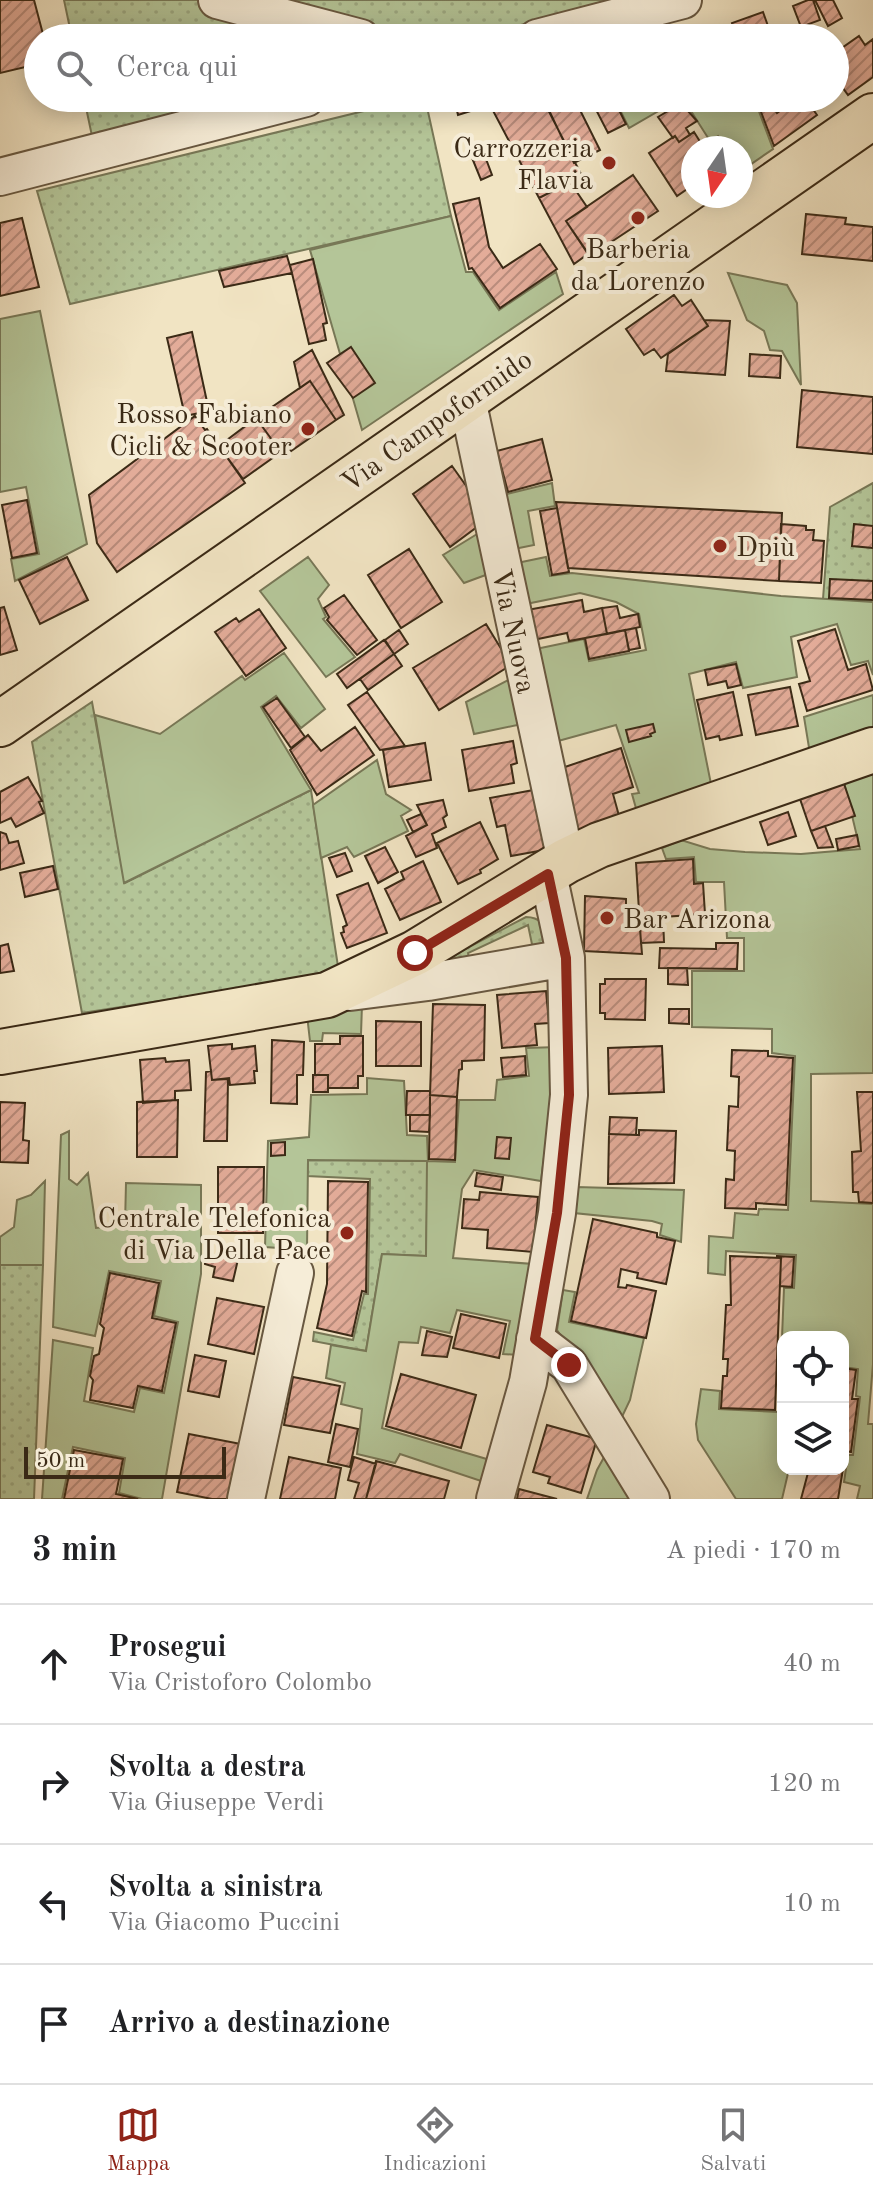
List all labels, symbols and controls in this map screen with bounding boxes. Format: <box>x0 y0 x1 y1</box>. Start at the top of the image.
search box <box>24 24 849 112</box>
icon: search <box>52 46 96 90</box>
text: Cerca qui <box>116 53 238 83</box>
place label: Carrozzeria Flavia <box>453 136 593 196</box>
north arrow <box>681 136 753 208</box>
marker: Carrozzeria Flavia <box>600 154 618 172</box>
marker: Barberia da Lorenzo <box>629 209 647 227</box>
place label: Barberia da Lorenzo <box>571 237 705 297</box>
street label: Via Campoformido <box>337 346 538 499</box>
place label: Rosso Fabiano Cicli & Scooter <box>109 402 292 462</box>
marker: Rosso Fabiano Cicli & Scooter <box>299 420 317 438</box>
place label: Dpiù <box>736 535 795 563</box>
marker: Dpiù <box>711 537 729 555</box>
street label: Via Nuova <box>485 567 539 697</box>
place label: Bar Arizona <box>623 907 771 935</box>
marker: Bar Arizona <box>598 909 616 927</box>
route start <box>397 935 433 971</box>
place label: Centrale Telefonica di Via Della Pace <box>98 1206 331 1266</box>
marker: Centrale Telefonica di Via Della Pace <box>338 1224 356 1242</box>
map controls <box>777 1331 849 1475</box>
button: locate <box>777 1331 849 1403</box>
route end <box>551 1347 587 1383</box>
button: layers <box>777 1403 849 1475</box>
scale bar <box>24 1443 226 1479</box>
text: 50 m <box>36 1450 85 1472</box>
text: 3 min <box>32 1534 117 1568</box>
text: A piedi · 170 m <box>666 1538 841 1564</box>
text: Prosegui <box>108 1633 226 1663</box>
icon: ahead <box>32 1642 76 1686</box>
text: 40 m <box>783 1651 841 1677</box>
text: Via Cristoforo Colombo <box>108 1670 372 1696</box>
text: Svolta a destra <box>108 1753 306 1783</box>
icon: right <box>32 1762 76 1806</box>
text: 120 m <box>768 1771 841 1797</box>
text: Via Giuseppe Verdi <box>108 1790 324 1816</box>
text: Svolta a sinistra <box>108 1873 323 1903</box>
icon: left <box>32 1882 76 1926</box>
text: 10 m <box>783 1891 841 1917</box>
text: Via Giacomo Puccini <box>108 1910 340 1936</box>
icon: arrive <box>32 2002 76 2046</box>
text: Arrivo a destinazione <box>108 2009 390 2039</box>
tab: Mappa <box>107 2103 170 2178</box>
tab: Indicazioni <box>384 2103 486 2178</box>
tab: Salvati <box>700 2103 766 2178</box>

